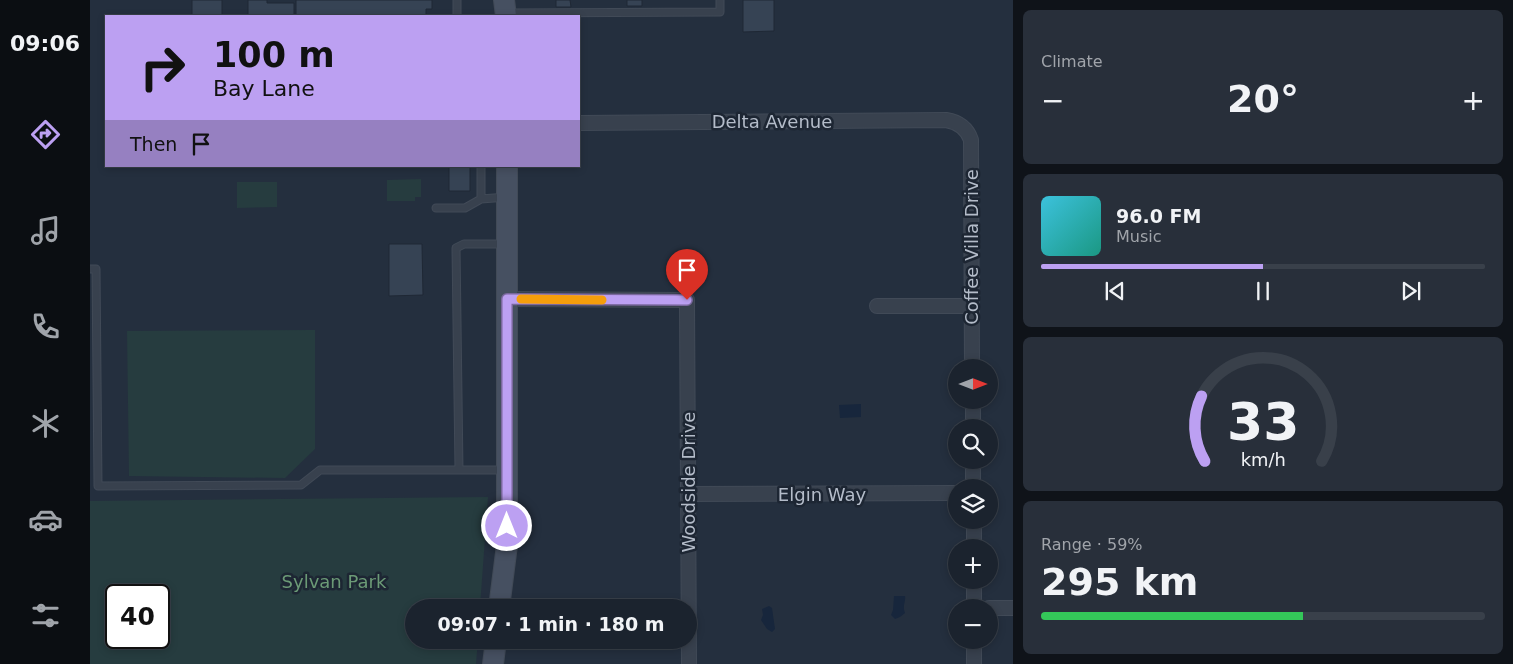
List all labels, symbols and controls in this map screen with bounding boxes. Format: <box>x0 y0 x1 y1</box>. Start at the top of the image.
text: 09:06 <box>10 31 80 56</box>
icon: right <box>130 35 195 100</box>
text: 100 m <box>213 35 335 75</box>
text: Climate <box>1041 52 1103 71</box>
text: Bay Lane <box>213 76 315 101</box>
text: 20° <box>1227 77 1299 121</box>
text: − <box>1041 84 1064 117</box>
text: + <box>1462 84 1485 117</box>
street label: Delta Avenue <box>712 111 832 132</box>
icon: directions <box>28 117 63 152</box>
icon: arrive <box>187 130 215 158</box>
text: Then <box>130 133 177 155</box>
street label: Coffee Villa Drive <box>961 169 982 325</box>
text: 96.0 FM <box>1116 205 1201 227</box>
icon: music <box>28 213 63 248</box>
text: Music <box>1116 227 1162 246</box>
pin <box>666 249 708 300</box>
icon: arrive <box>673 256 701 284</box>
icon: previous <box>1101 277 1129 305</box>
icon: pause <box>1249 277 1277 305</box>
icon: next <box>1397 277 1425 305</box>
icon: phone <box>28 309 63 344</box>
north arrow <box>948 359 998 409</box>
map controls <box>948 359 998 649</box>
text: 33 <box>1227 392 1299 452</box>
icon: climate <box>28 406 63 441</box>
street label: Woodside Drive <box>678 412 699 552</box>
button: search <box>948 419 998 469</box>
text: km/h <box>1240 449 1286 470</box>
button: layers <box>948 479 998 529</box>
street label: Elgin Way <box>778 484 866 505</box>
position arrow <box>480 499 532 551</box>
icon: car <box>28 502 63 537</box>
text: Range · 59% <box>1041 535 1143 554</box>
button: + <box>948 539 998 589</box>
text: 295 km <box>1041 560 1198 604</box>
park label: Sylvan Park <box>282 571 387 592</box>
speed limit sign: 40 <box>105 584 170 649</box>
icon: filters <box>28 598 63 633</box>
button: − <box>948 599 998 649</box>
text: 09:07 · 1 min · 180 m <box>437 613 665 635</box>

